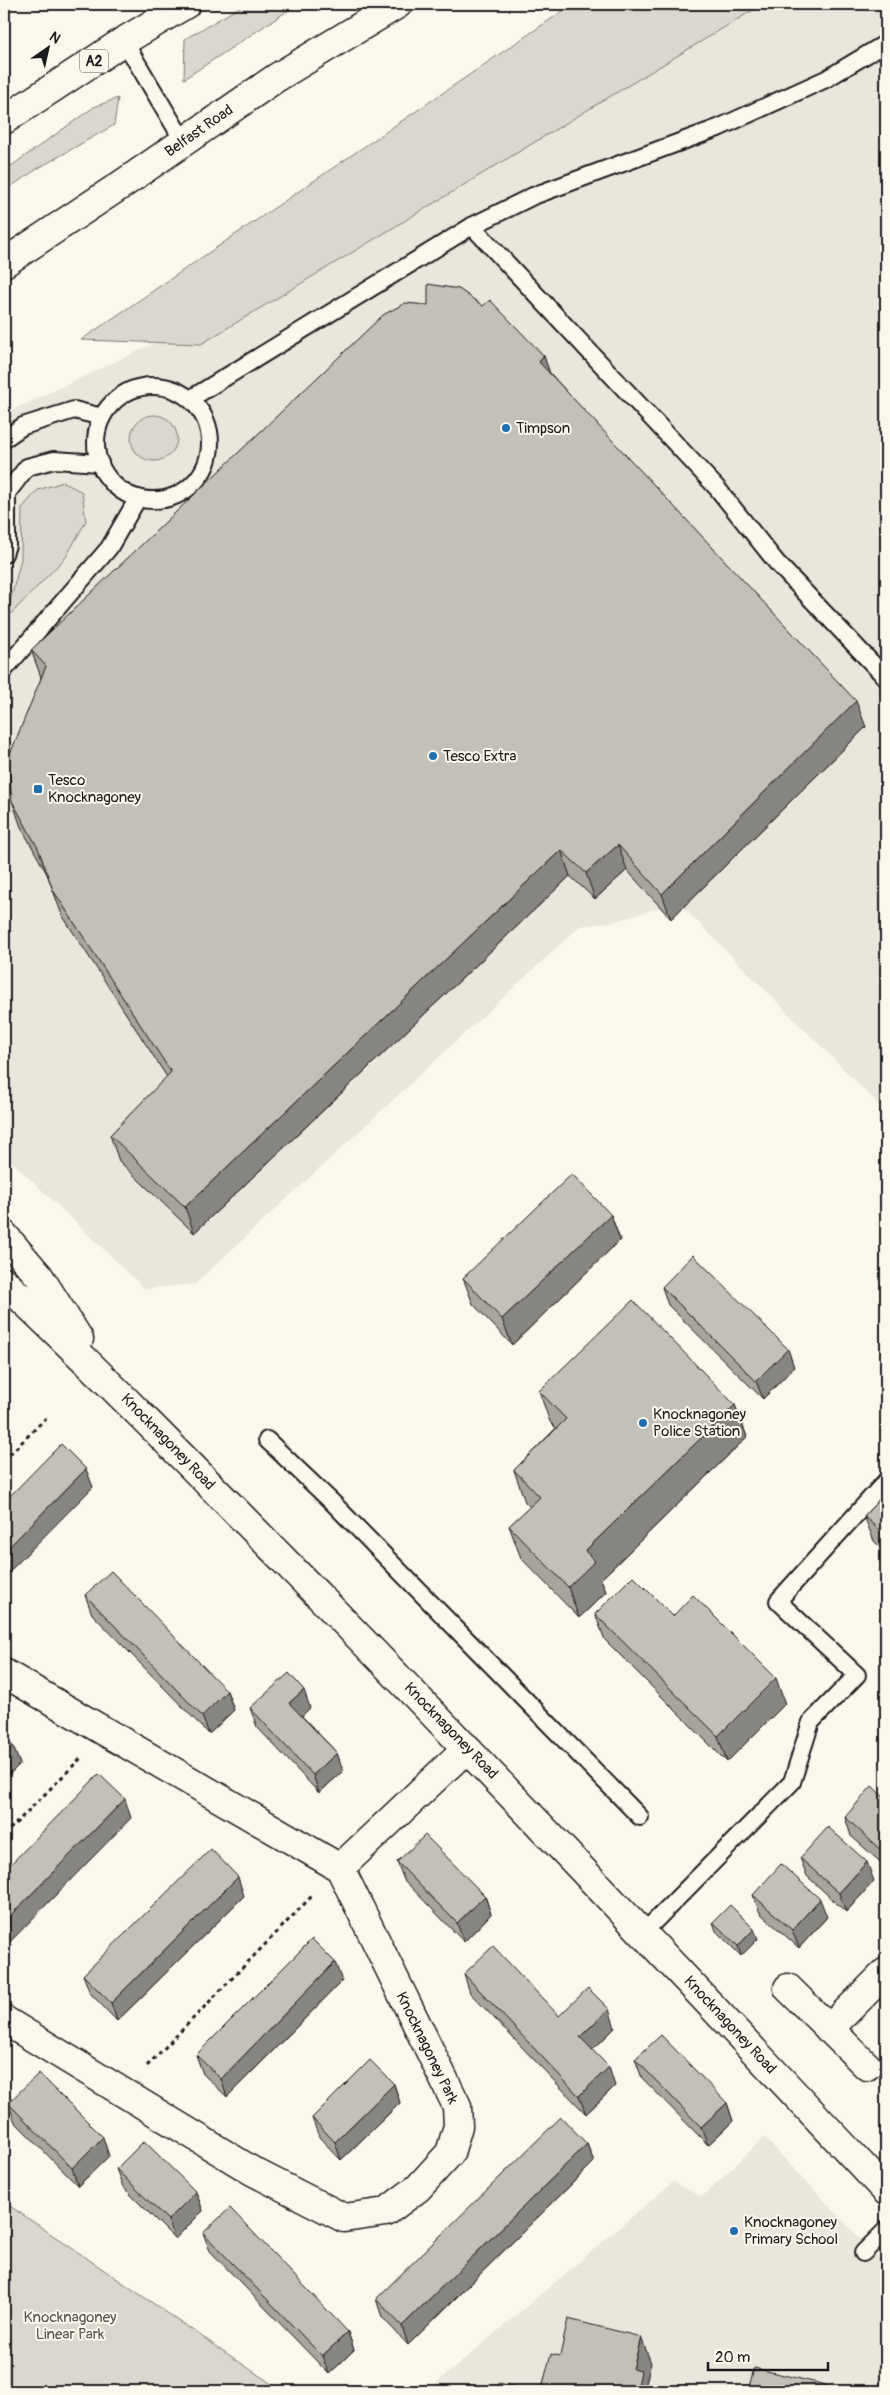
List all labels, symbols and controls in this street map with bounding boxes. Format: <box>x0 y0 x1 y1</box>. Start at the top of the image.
north arrow <box>22 22 72 72</box>
text: N <box>46 28 64 47</box>
road number: A2 <box>80 49 108 72</box>
street label: Belfast Road <box>161 101 237 161</box>
place label: Timpson <box>516 419 570 438</box>
marker: Timpson <box>500 422 512 434</box>
place label: Tesco Extra <box>443 747 516 766</box>
marker: Tesco Extra <box>427 750 439 762</box>
place label: Tesco Knocknagoney <box>48 771 142 807</box>
marker: Tesco Knocknagoney <box>32 783 44 795</box>
street label: Knocknagoney Road <box>117 1390 219 1494</box>
place label: Knocknagoney Police Station <box>653 1405 747 1441</box>
marker: Knocknagoney Police Station <box>637 1417 649 1429</box>
street label: Knocknagoney Road <box>400 1679 502 1783</box>
street label: Knocknagoney Road <box>680 1972 780 2078</box>
street label: Knocknagoney Park <box>392 1989 463 2108</box>
place label: Knocknagoney Primary School <box>744 2213 838 2249</box>
marker: Knocknagoney Primary School <box>728 2225 740 2237</box>
park label: Knocknagoney Linear Park <box>24 2308 117 2344</box>
scale bar <box>708 2340 828 2372</box>
text: 20 m <box>715 2348 750 2367</box>

